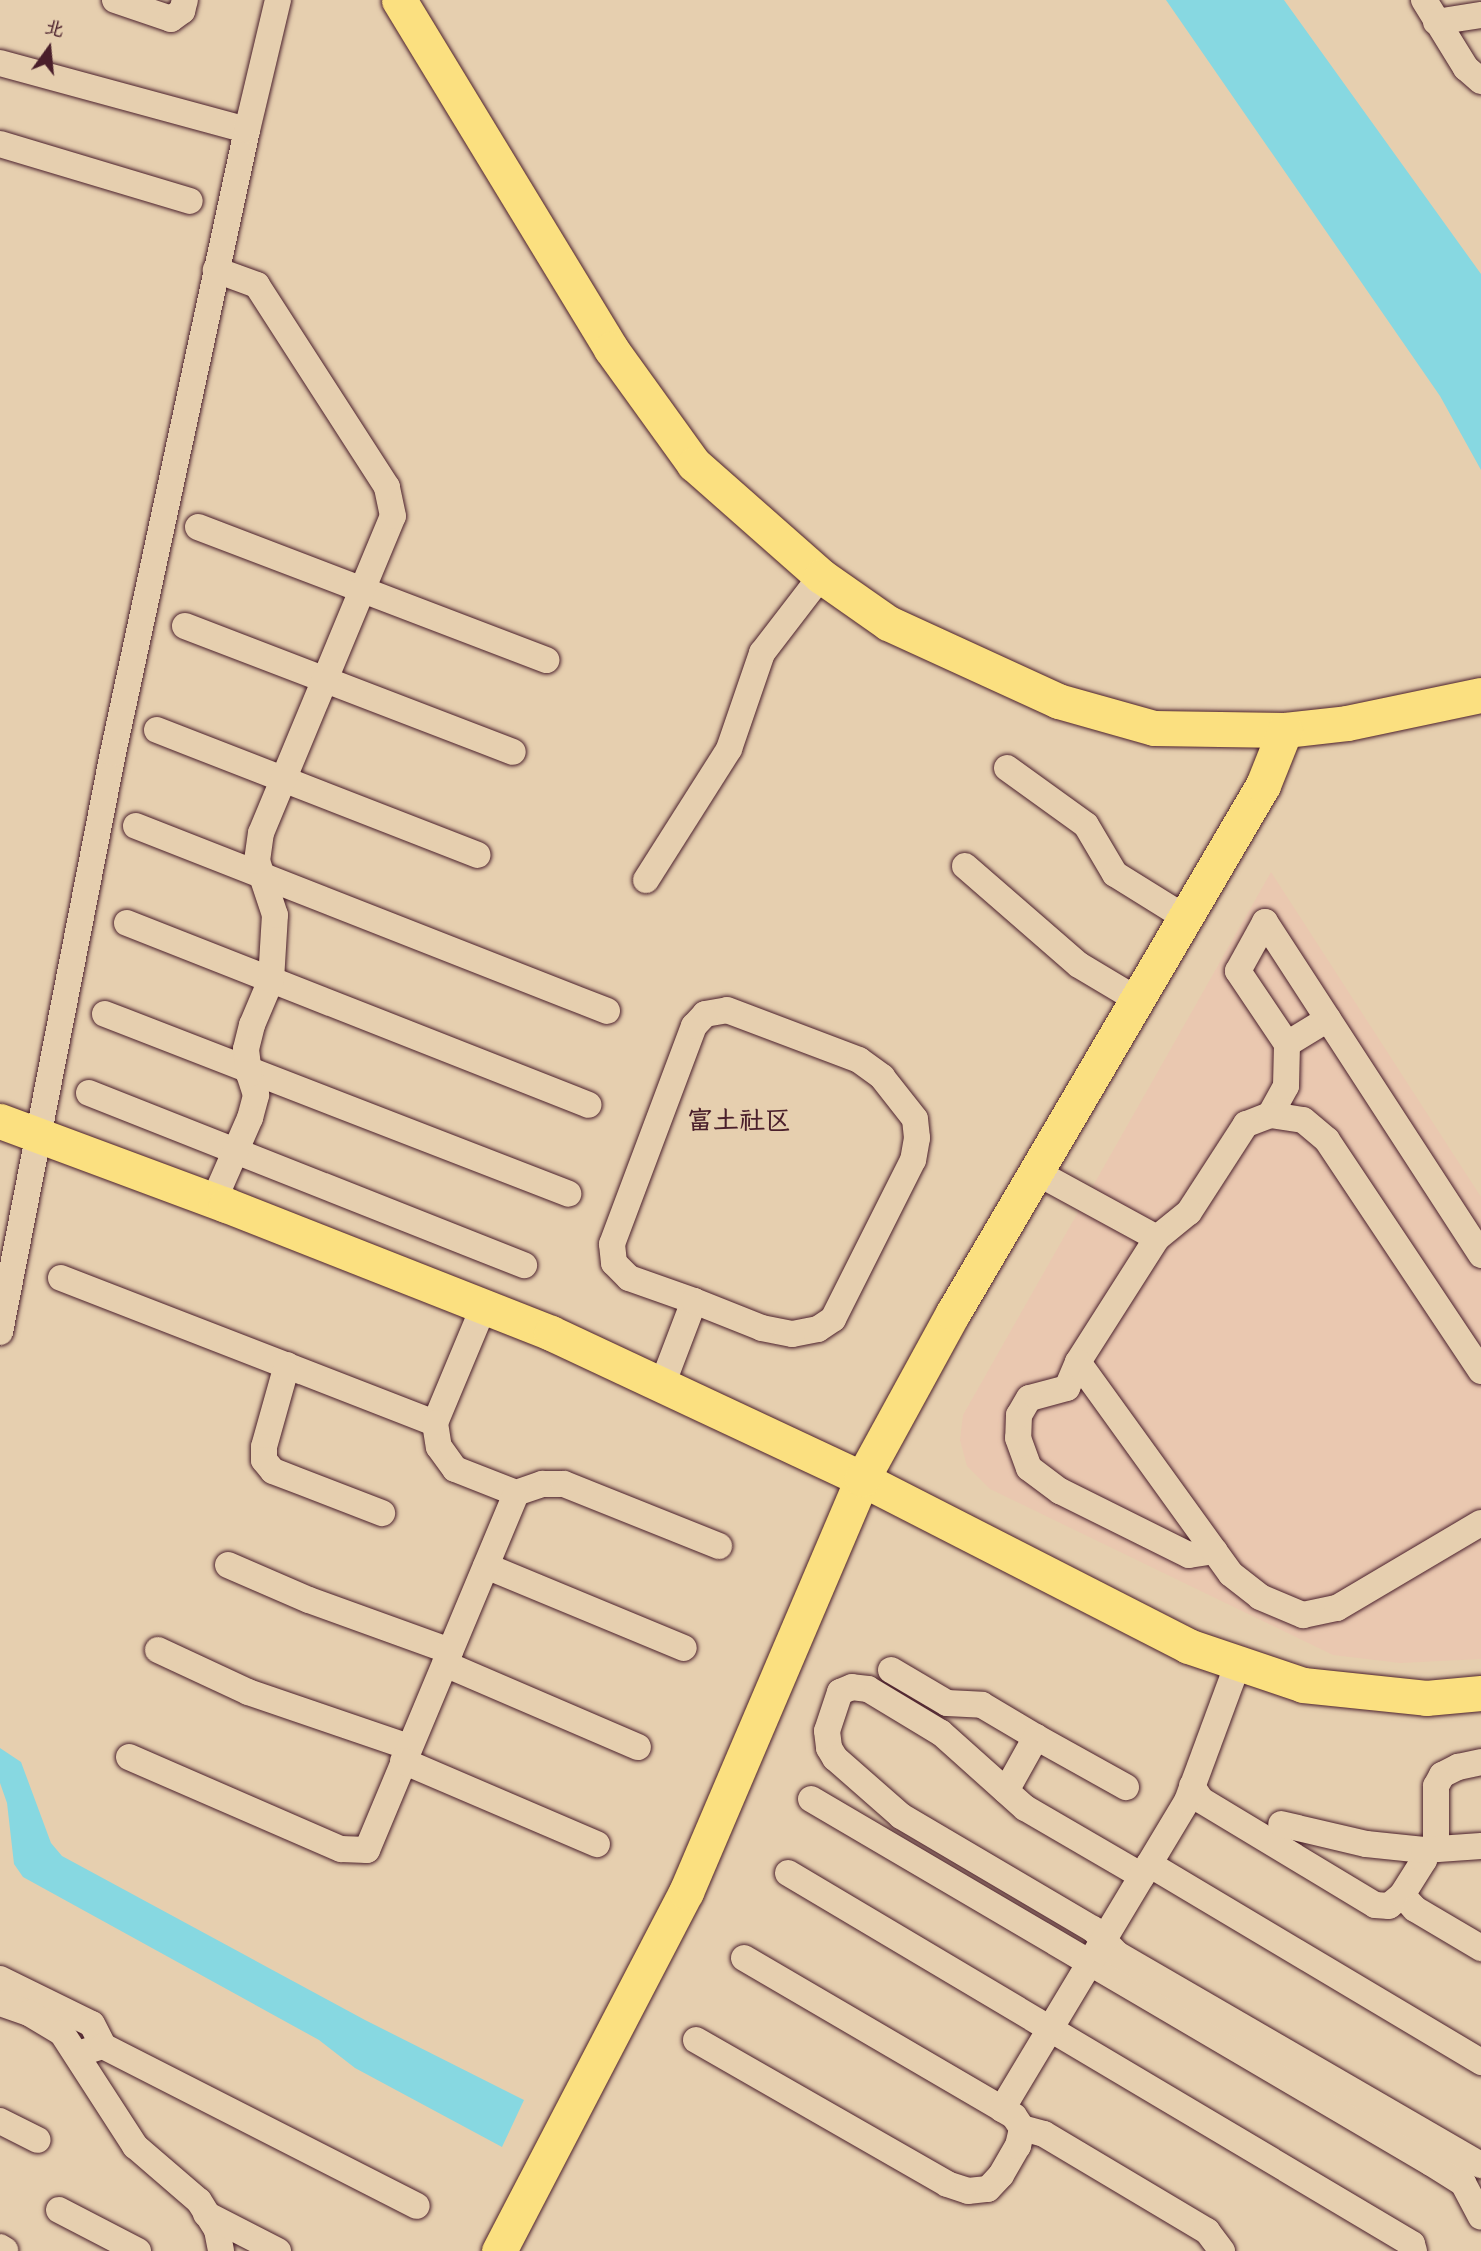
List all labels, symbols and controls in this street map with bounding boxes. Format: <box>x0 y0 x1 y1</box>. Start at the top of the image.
north arrow <box>14 14 84 84</box>
text: 北 <box>42 15 67 43</box>
district label: 富土社区 <box>687 1105 791 1137</box>

